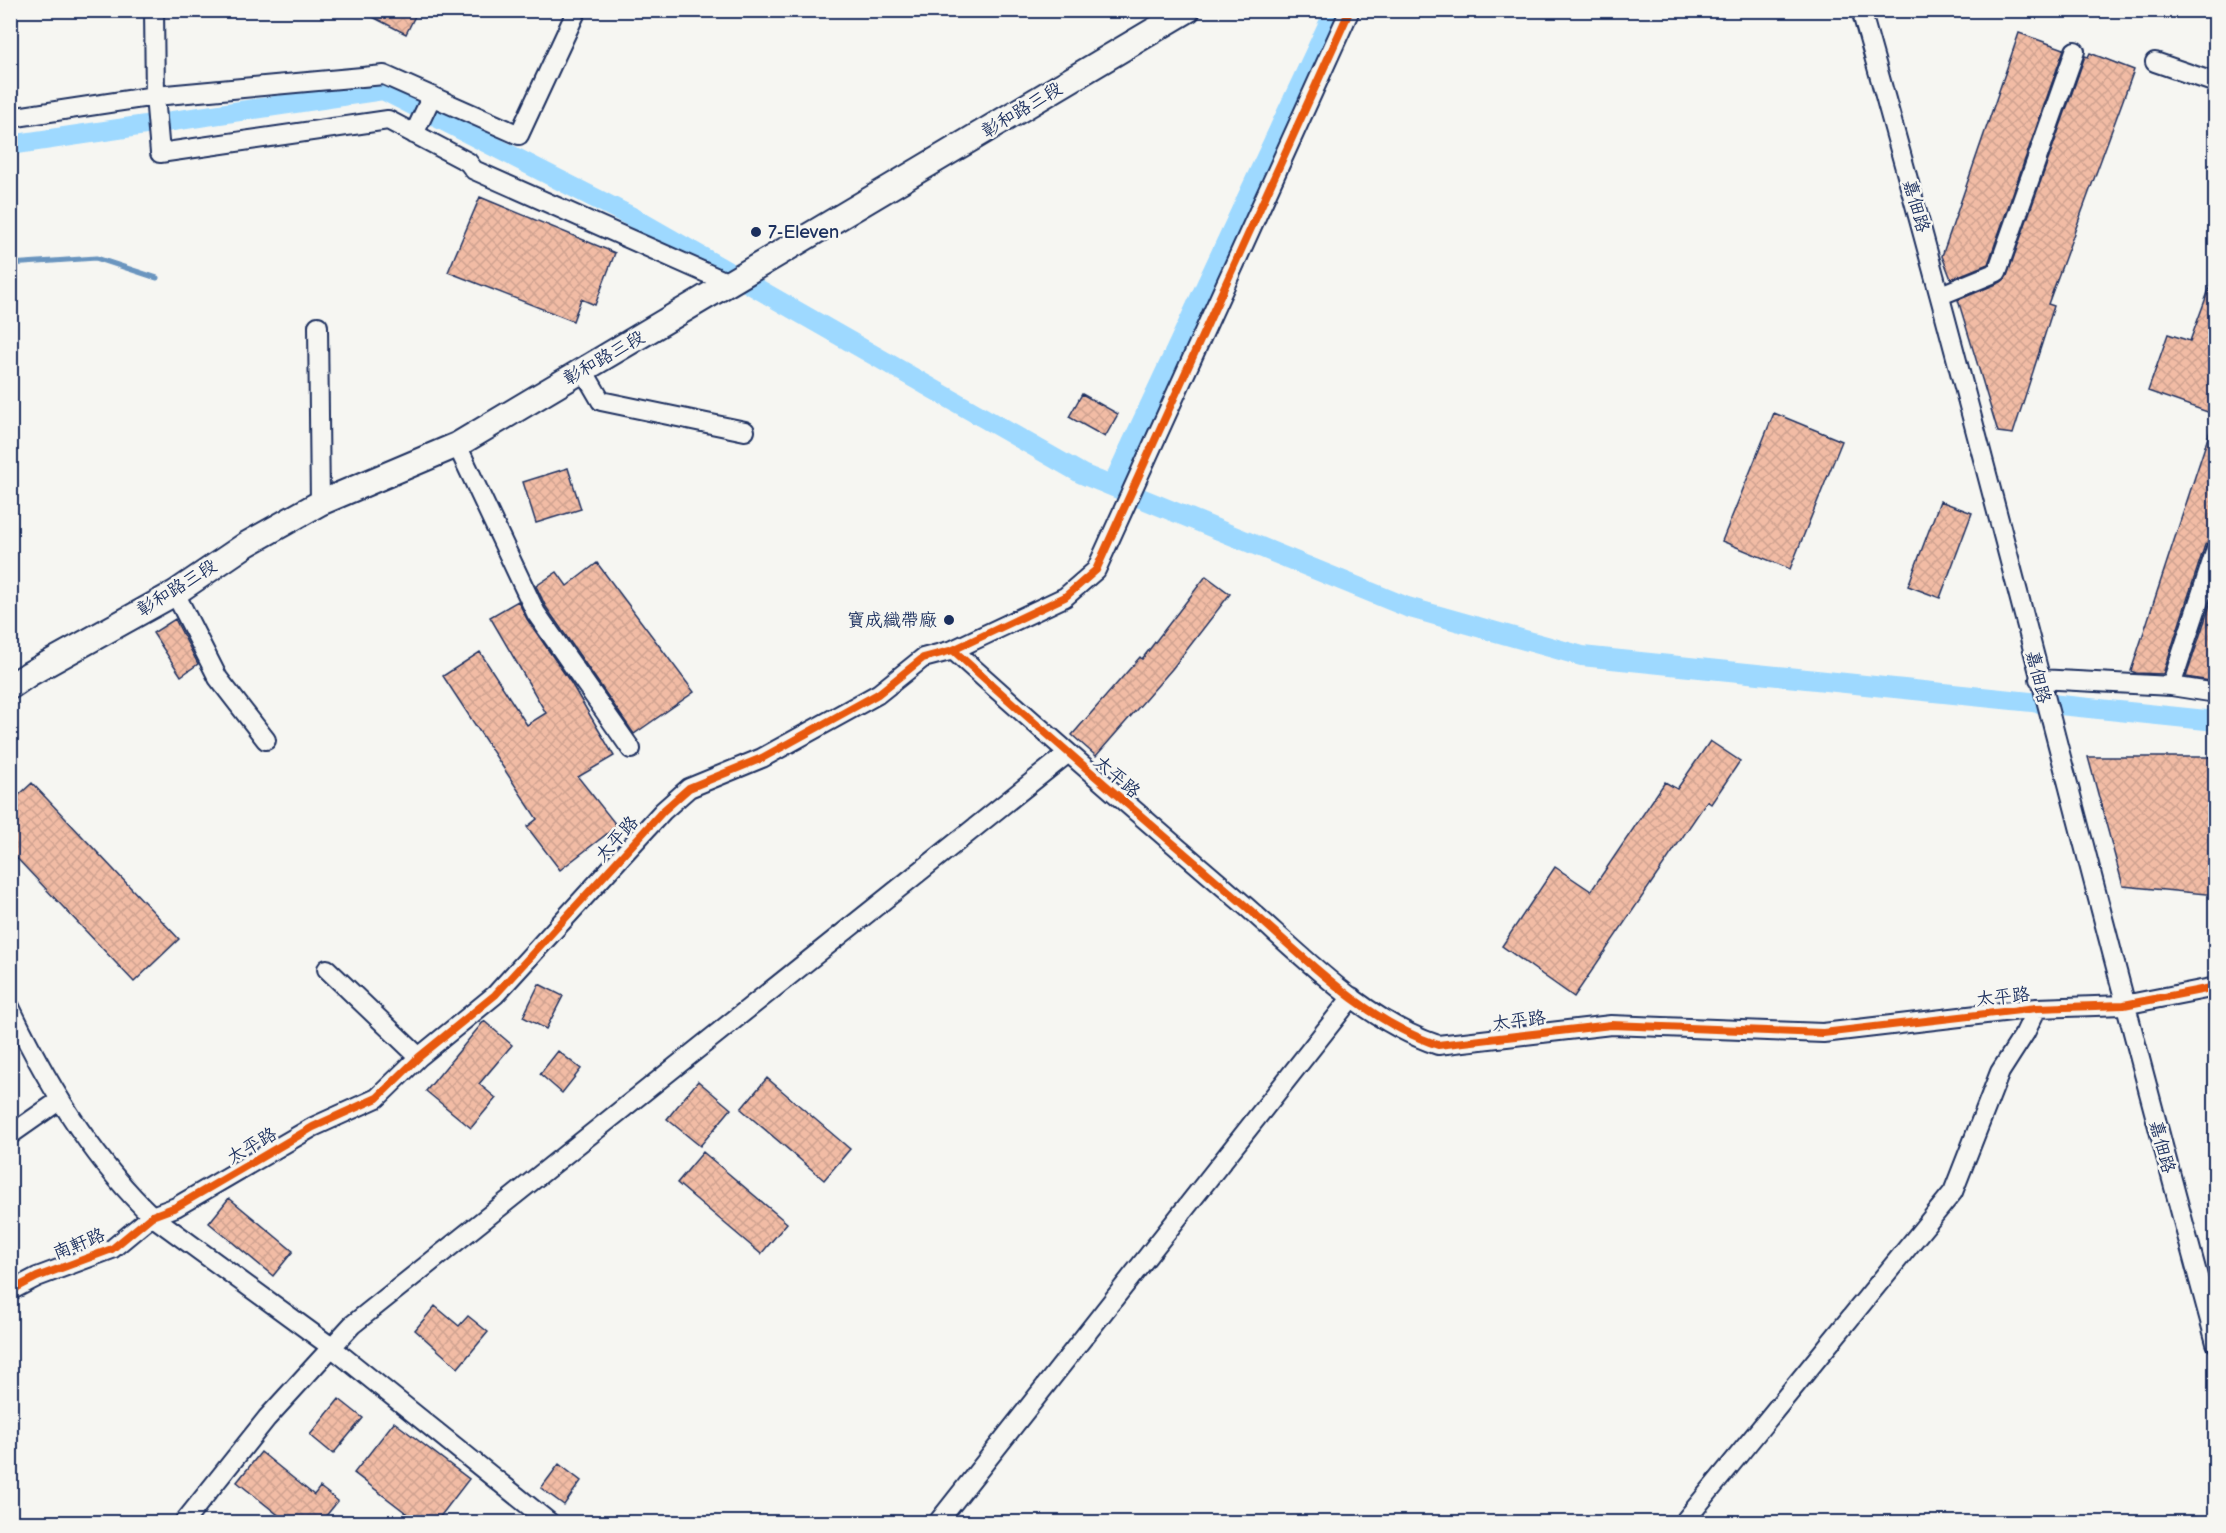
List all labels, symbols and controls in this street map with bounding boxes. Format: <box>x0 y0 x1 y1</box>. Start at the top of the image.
street label: 彰和路三段 <box>978 78 1066 142</box>
street label: 嘉佃路 <box>1898 177 1934 235</box>
place label: 7-Eleven <box>768 222 839 243</box>
marker: 7-Eleven <box>749 225 763 239</box>
street label: 彰和路三段 <box>560 326 648 390</box>
street label: 彰和路三段 <box>133 555 221 621</box>
place label: 寶成織帶廠 <box>847 610 937 631</box>
marker: 寶成織帶廠 <box>942 613 956 627</box>
street label: 嘉佃路 <box>2021 648 2055 706</box>
street label: 太平路 <box>1090 751 1144 803</box>
street label: 太平路 <box>591 812 643 866</box>
street label: 太平路 <box>1975 984 2031 1010</box>
street label: 太平路 <box>1491 1007 1547 1035</box>
street label: 嘉佃路 <box>2145 1118 2179 1176</box>
street label: 太平路 <box>223 1123 281 1169</box>
street label: 南軒路 <box>50 1224 108 1264</box>

